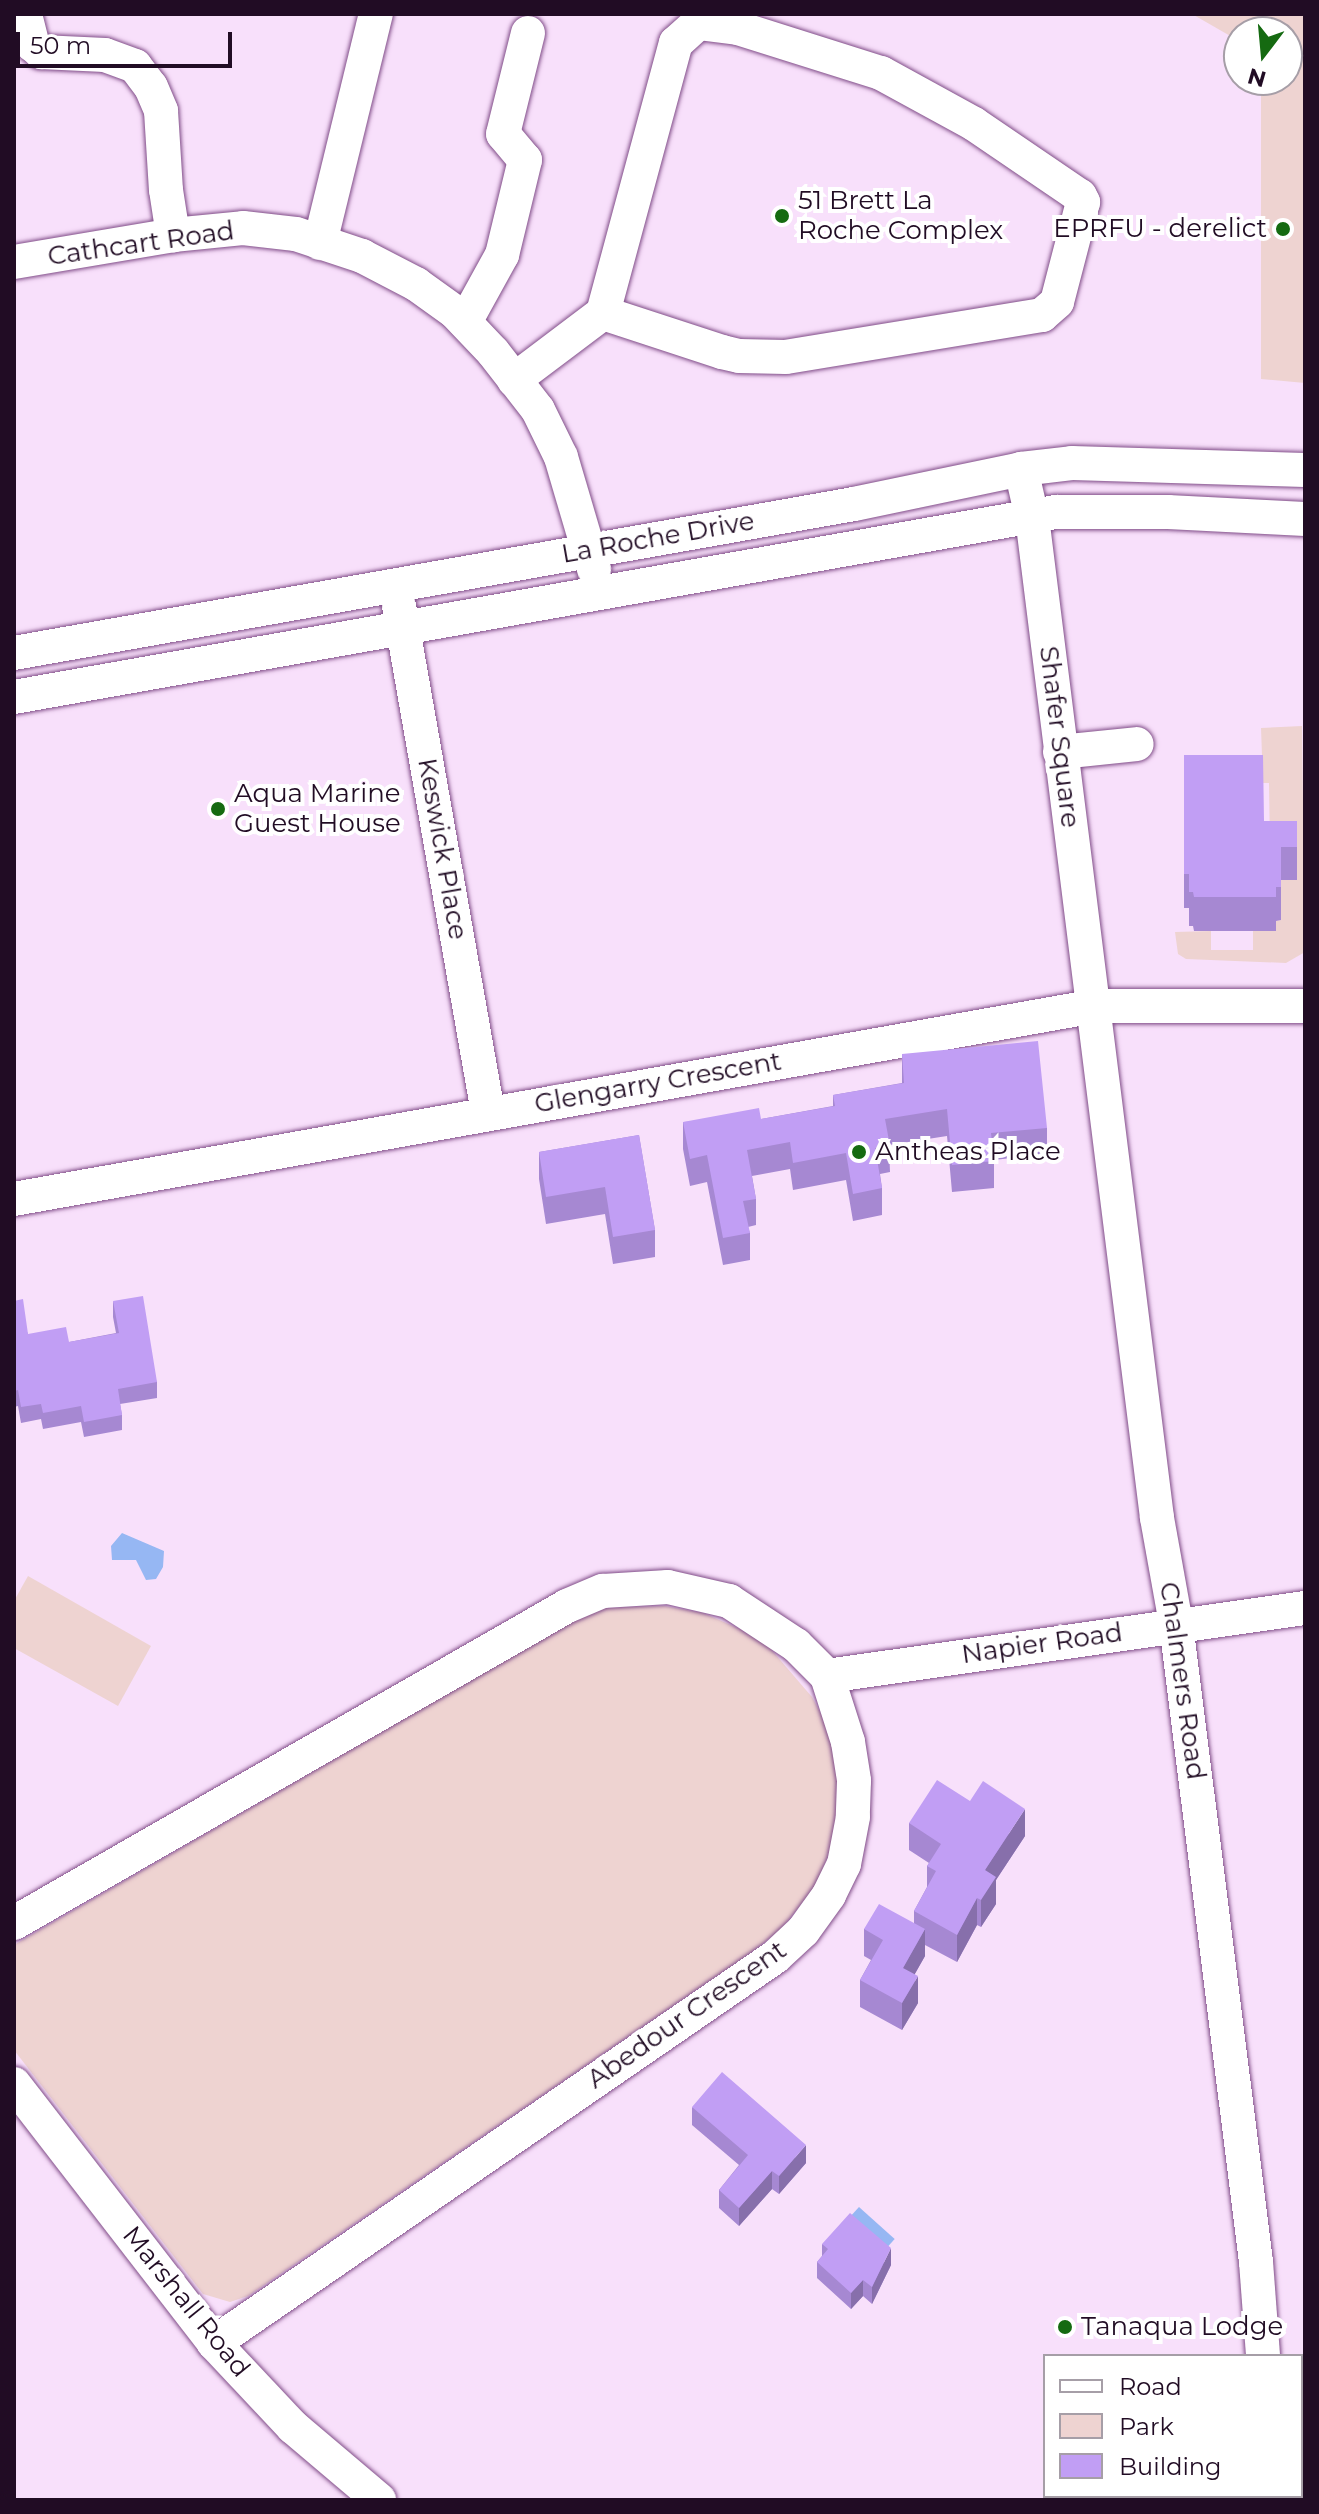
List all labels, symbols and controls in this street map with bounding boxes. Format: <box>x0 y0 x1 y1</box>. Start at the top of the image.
scale bar <box>20 16 236 66</box>
north arrow <box>1223 16 1303 96</box>
text: 50 m <box>30 31 91 60</box>
text: N <box>1245 62 1269 93</box>
place label: 51 Brett La Roche Complex <box>798 185 1003 246</box>
marker: 51 Brett La Roche Complex <box>773 207 791 225</box>
place label: EPRFU - derelict <box>1053 213 1267 245</box>
street label: Cathcart Road <box>46 215 236 273</box>
marker: EPRFU - derelict <box>1274 220 1292 238</box>
street label: La Roche Drive <box>559 506 757 570</box>
street label: Shafer Square <box>1032 644 1086 830</box>
street label: Keswick Place <box>411 756 473 942</box>
place label: Aqua Marine Guest House <box>234 778 401 840</box>
marker: Aqua Marine Guest House <box>209 800 227 818</box>
street label: Glengarry Crescent <box>532 1046 784 1120</box>
place label: Antheas Place <box>875 1136 1061 1168</box>
marker: Antheas Place <box>850 1143 868 1161</box>
street label: Chalmers Road <box>1153 1580 1211 1782</box>
street label: Napier Road <box>960 1617 1124 1671</box>
street label: Abedour Crescent <box>581 1935 793 2095</box>
street label: Marshall Road <box>116 2220 256 2384</box>
place label: Tanaqua Lodge <box>1081 2311 1283 2343</box>
marker: Tanaqua Lodge <box>1056 2318 1074 2336</box>
legend <box>1043 2354 1303 2498</box>
text: Road <box>1119 2372 1182 2401</box>
text: Park <box>1119 2412 1174 2441</box>
text: Building <box>1119 2452 1222 2481</box>

